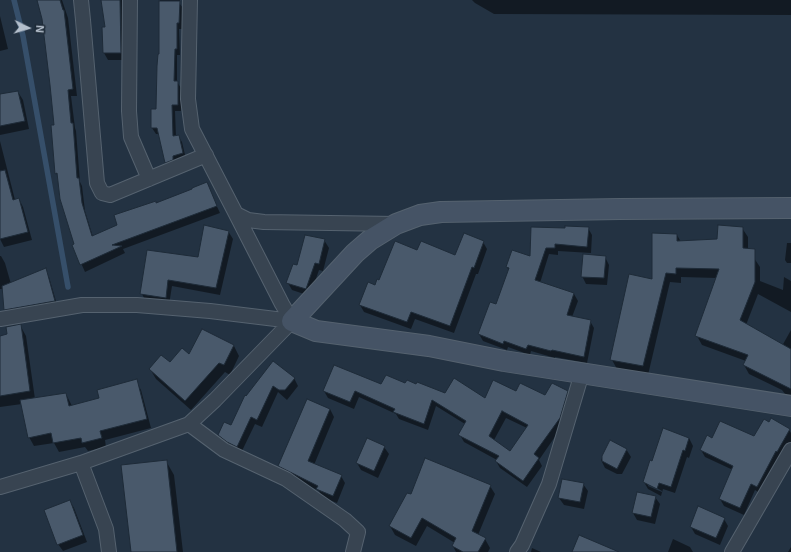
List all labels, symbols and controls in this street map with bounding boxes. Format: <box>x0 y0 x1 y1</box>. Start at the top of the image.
north arrow <box>8 8 48 48</box>
text: N <box>34 25 47 34</box>

